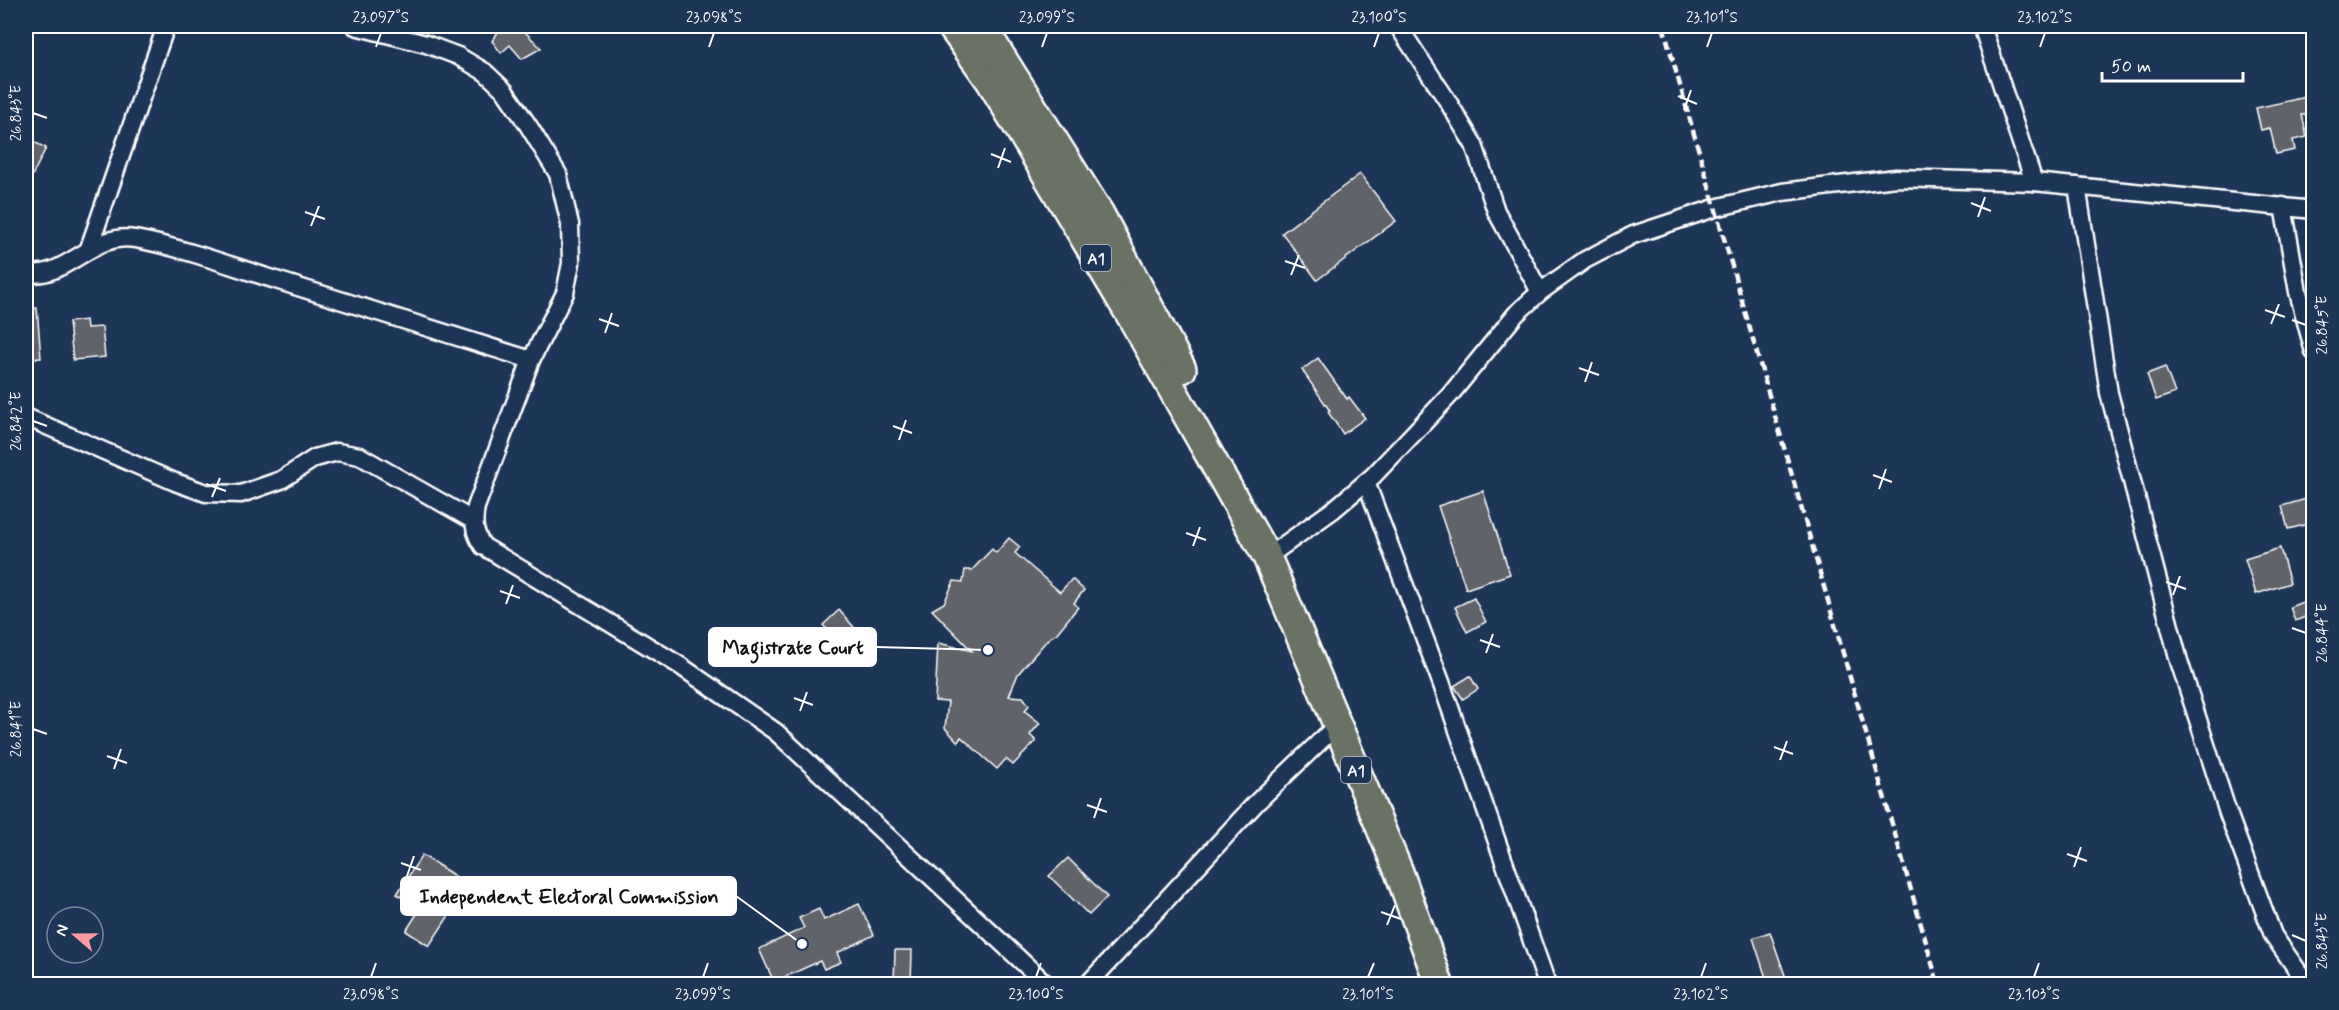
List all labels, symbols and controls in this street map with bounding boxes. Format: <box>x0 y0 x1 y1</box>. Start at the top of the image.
text: 23.097°S <box>353 8 409 28</box>
text: 23.098°S <box>686 8 742 28</box>
text: 23.099°S <box>1019 8 1075 28</box>
text: 23.100°S <box>1352 8 1406 28</box>
text: 23.101°S <box>1686 8 1738 28</box>
text: 23.102°S <box>2018 8 2072 28</box>
scale bar <box>2102 45 2243 83</box>
text: 50 m <box>2111 55 2151 79</box>
text: 26.843°E <box>7 84 27 141</box>
road number: A1 <box>1081 245 1111 271</box>
text: 26.845°E <box>2313 295 2333 354</box>
text: 26.842°E <box>7 391 27 451</box>
text: 26.844°E <box>2313 603 2333 663</box>
callout: Magistrate Court <box>709 628 876 666</box>
text: Magistrate Court <box>722 635 864 664</box>
text: 26.841°E <box>7 701 27 757</box>
road number: A1 <box>1341 757 1371 783</box>
callout: Independent Electoral Commission <box>401 877 736 915</box>
text: Independent Electoral Commission <box>419 884 719 911</box>
north arrow <box>45 905 105 965</box>
text: 26.843°E <box>2313 912 2333 969</box>
text: N <box>51 922 74 939</box>
text: 23.098°S <box>343 985 399 1005</box>
text: 23.099°S <box>675 985 731 1005</box>
text: 23.100°S <box>1009 985 1063 1005</box>
text: 23.101°S <box>1342 985 1394 1005</box>
text: 23.102°S <box>1674 985 1728 1005</box>
text: 23.103°S <box>2008 985 2060 1005</box>

